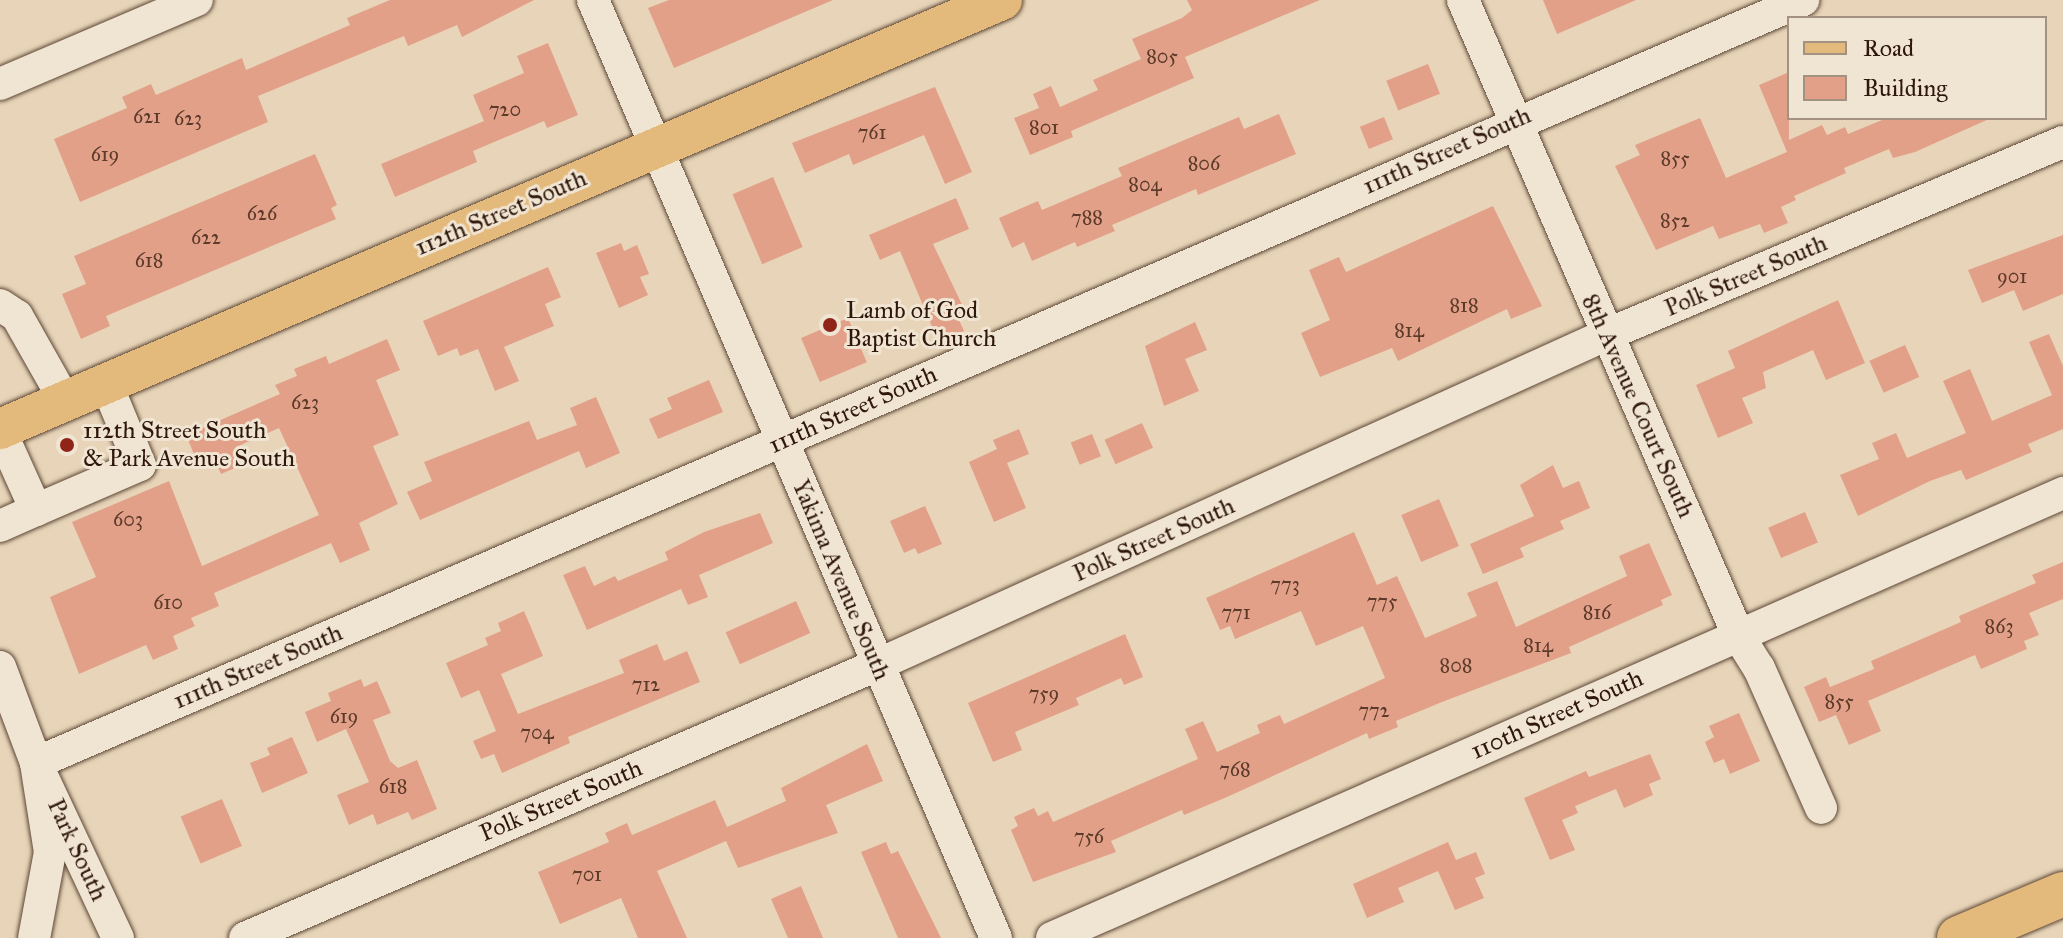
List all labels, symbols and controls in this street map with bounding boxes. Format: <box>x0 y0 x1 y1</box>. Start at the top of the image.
legend <box>1787 16 2047 120</box>
text: Road <box>1863 33 1914 63</box>
house number: 805 <box>1146 44 1178 68</box>
text: Building <box>1863 73 1948 103</box>
house number: 720 <box>489 97 521 121</box>
street label: 111th Street South <box>1358 101 1536 201</box>
house number: 621 <box>133 104 161 128</box>
house number: 623 <box>174 106 202 130</box>
house number: 801 <box>1029 115 1059 139</box>
house number: 761 <box>858 120 886 144</box>
house number: 619 <box>91 142 119 166</box>
house number: 855 <box>1660 146 1690 170</box>
house number: 806 <box>1188 151 1220 175</box>
street label: 112th Street South <box>411 164 591 262</box>
house number: 804 <box>1128 172 1162 196</box>
house number: 626 <box>247 201 277 225</box>
house number: 788 <box>1071 205 1103 229</box>
house number: 852 <box>1660 208 1690 232</box>
house number: 622 <box>191 225 221 249</box>
street label: Polk Street South <box>1660 229 1832 323</box>
house number: 618 <box>135 248 163 272</box>
house number: 901 <box>1997 264 2027 288</box>
street label: 8th Avenue Court South <box>1576 290 1700 522</box>
house number: 818 <box>1449 293 1479 317</box>
place label: Lamb of God Baptist Church <box>846 297 996 353</box>
marker: Lamb of God Baptist Church <box>821 316 839 334</box>
house number: 814 <box>1394 318 1424 342</box>
street label: 111th Street South <box>764 360 942 460</box>
house number: 623 <box>291 390 319 414</box>
place label: 112th Street South & Park Avenue South <box>83 417 295 473</box>
marker: 112th Street South & Park Avenue South <box>58 436 76 454</box>
street label: Yakima Avenue South <box>786 475 896 685</box>
street label: Polk Street South <box>1069 492 1239 588</box>
house number: 603 <box>113 507 143 531</box>
house number: 773 <box>1270 572 1300 596</box>
house number: 775 <box>1367 589 1397 613</box>
house number: 610 <box>153 590 183 614</box>
house number: 771 <box>1221 600 1251 624</box>
house number: 816 <box>1583 600 1611 624</box>
house number: 863 <box>1985 614 2013 638</box>
street label: 111th Street South <box>169 618 347 716</box>
house number: 814 <box>1523 633 1553 657</box>
house number: 808 <box>1440 653 1472 677</box>
street label: 110th Street South <box>1466 664 1648 766</box>
house number: 712 <box>632 672 660 696</box>
house number: 759 <box>1029 681 1059 705</box>
house number: 855 <box>1824 689 1854 713</box>
house number: 772 <box>1358 698 1390 722</box>
house number: 619 <box>330 704 358 728</box>
house number: 704 <box>520 720 554 744</box>
street label: Polk Street South <box>475 754 647 848</box>
house number: 768 <box>1219 757 1251 781</box>
house number: 618 <box>379 774 407 798</box>
street label: Park South <box>41 794 113 906</box>
house number: 756 <box>1074 824 1104 848</box>
house number: 701 <box>572 862 602 886</box>

